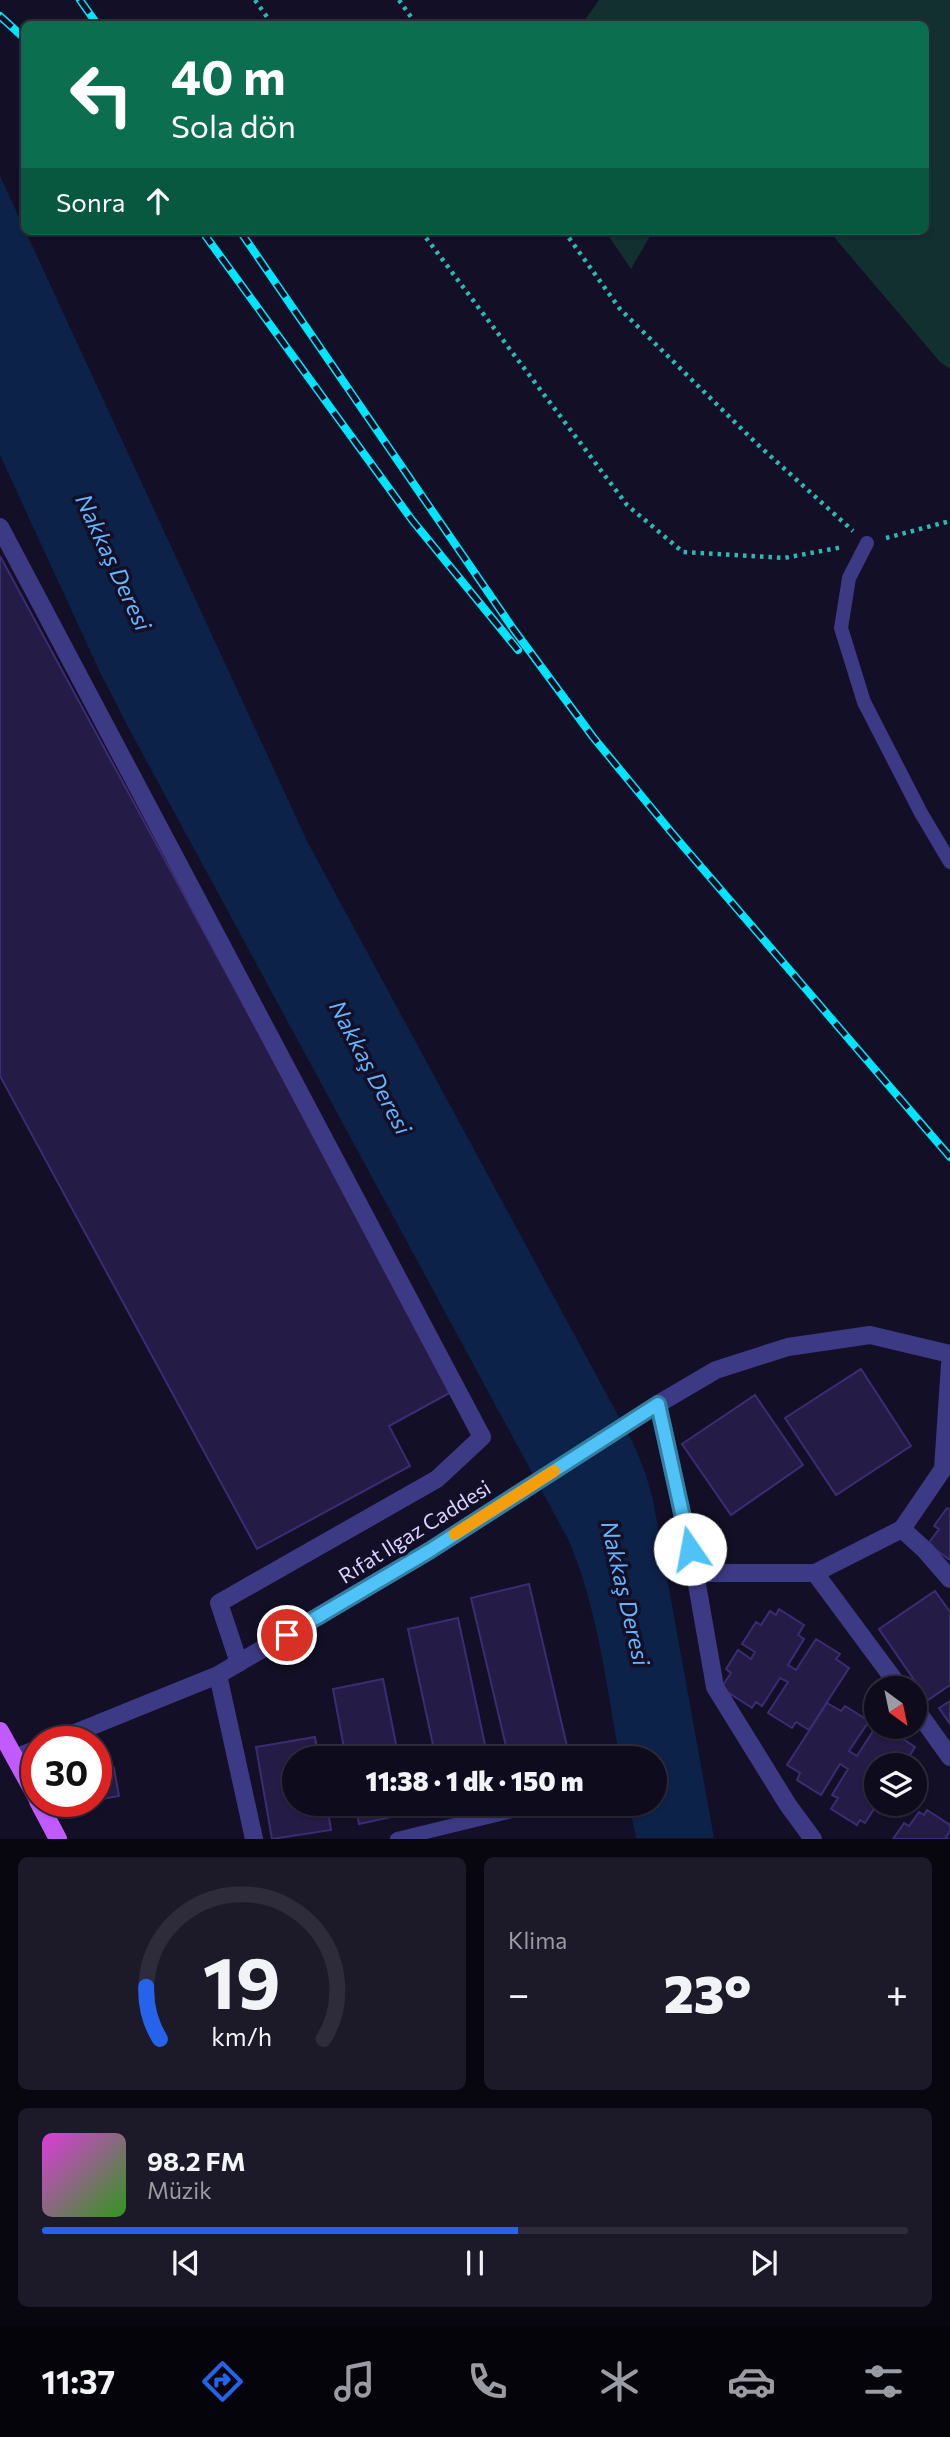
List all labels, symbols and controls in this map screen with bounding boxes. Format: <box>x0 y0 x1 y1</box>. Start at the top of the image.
text: 40 m <box>171 45 286 105</box>
icon: left <box>56 49 147 140</box>
text: Sola dön <box>171 105 296 145</box>
icon: ahead <box>139 182 177 220</box>
text: Sonra <box>56 186 125 217</box>
water label: Nakkaş Deresi <box>70 489 158 636</box>
water label: Nakkaş Deresi <box>324 995 418 1140</box>
street label: Rıfat Ilgaz Caddesi <box>333 1474 495 1588</box>
position arrow <box>653 1512 727 1586</box>
water label: Nakkaş Deresi <box>596 1518 656 1669</box>
pin <box>257 1605 317 1665</box>
icon: arrive <box>268 1616 306 1654</box>
north arrow <box>864 1676 928 1740</box>
map controls <box>864 1676 927 1816</box>
speed limit sign: 30 <box>21 1726 112 1817</box>
button: layers <box>864 1753 927 1816</box>
text: 11:38 · 1 dk · 150 m <box>366 1765 583 1796</box>
text: Klima <box>508 1926 567 1954</box>
text: 19 <box>203 1936 281 2025</box>
text: 23° <box>664 1960 751 2024</box>
text: − <box>508 1969 530 2016</box>
text: + <box>886 1969 908 2016</box>
text: km/h <box>212 2021 272 2051</box>
text: 98.2 FM <box>147 2145 245 2176</box>
text: Müzik <box>147 2176 212 2204</box>
icon: previous <box>167 2244 205 2282</box>
icon: pause <box>456 2244 494 2282</box>
icon: next <box>745 2244 783 2282</box>
icon: directions <box>198 2357 247 2406</box>
icon: music <box>330 2357 379 2406</box>
icon: phone <box>463 2357 512 2406</box>
icon: climate <box>595 2357 644 2406</box>
icon: car <box>727 2357 776 2406</box>
icon: filters <box>859 2357 908 2406</box>
text: 11:37 <box>42 2361 115 2401</box>

